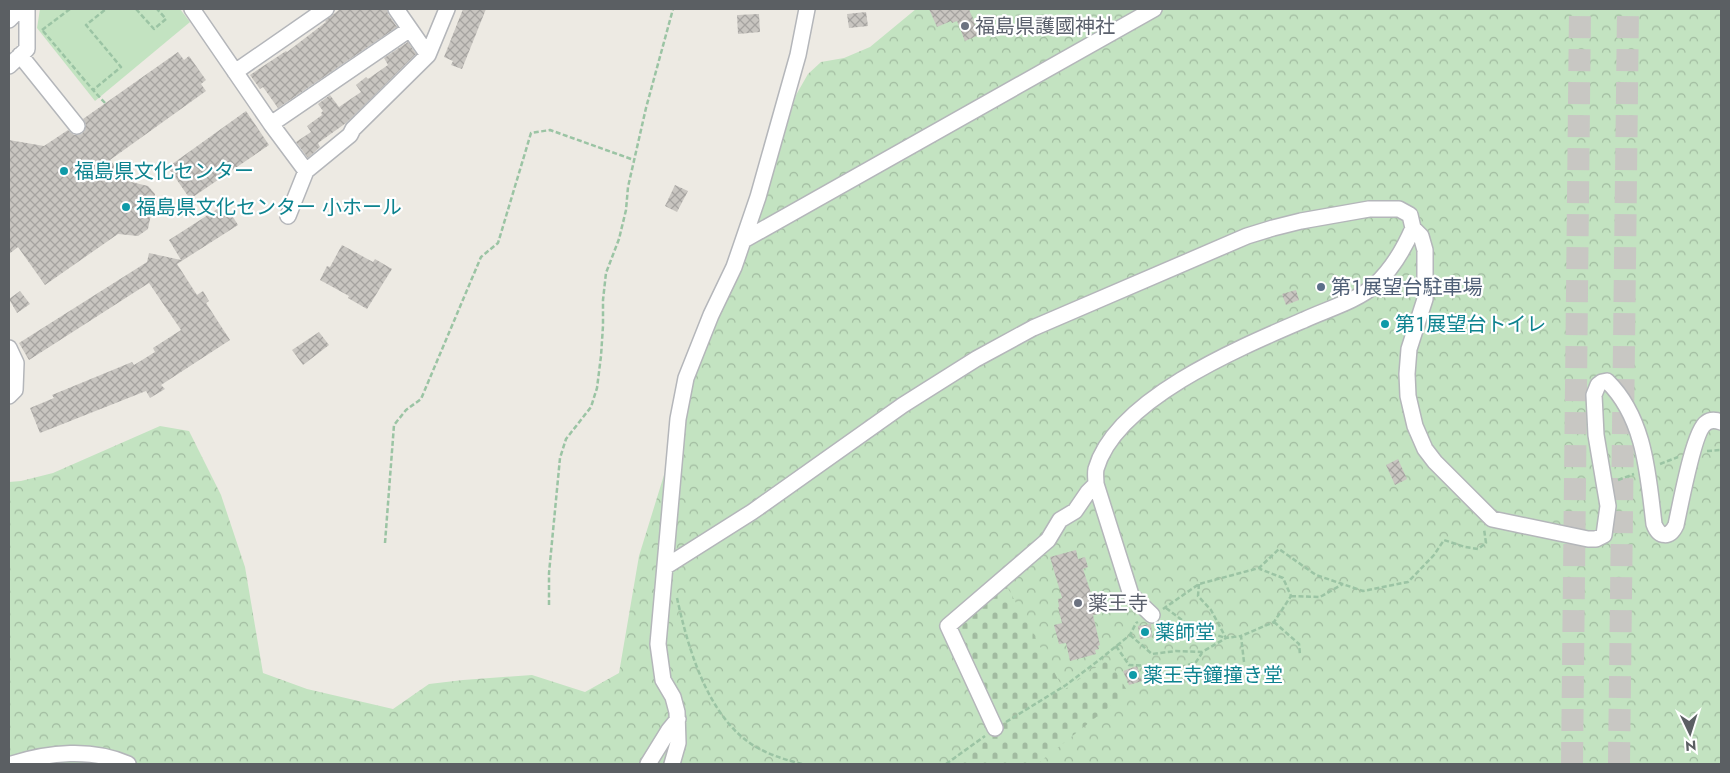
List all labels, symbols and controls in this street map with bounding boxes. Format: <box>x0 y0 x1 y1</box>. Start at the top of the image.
place label: 福島県護國神社 <box>975 12 1115 41</box>
marker: 福島県護國神社 <box>959 20 971 32</box>
place label: 福島県文化センター <box>74 157 254 186</box>
marker: 福島県文化センター <box>58 165 70 177</box>
place label: 福島県文化センター 小ホール <box>136 193 402 222</box>
marker: 福島県文化センター 小ホール <box>120 201 132 213</box>
place label: 第１展望台駐車場 <box>1331 273 1483 302</box>
marker: 第１展望台駐車場 <box>1315 281 1327 293</box>
place label: 第１展望台トイレ <box>1395 310 1547 339</box>
marker: 第１展望台トイレ <box>1379 318 1391 330</box>
place label: 薬王寺 <box>1088 589 1148 618</box>
marker: 薬王寺 <box>1072 597 1084 609</box>
place label: 薬師堂 <box>1155 618 1215 647</box>
marker: 薬師堂 <box>1139 626 1151 638</box>
place label: 薬王寺鐘撞き堂 <box>1143 661 1283 690</box>
marker: 薬王寺鐘撞き堂 <box>1127 669 1139 681</box>
north arrow <box>1665 708 1715 758</box>
text: N <box>1685 736 1697 756</box>

